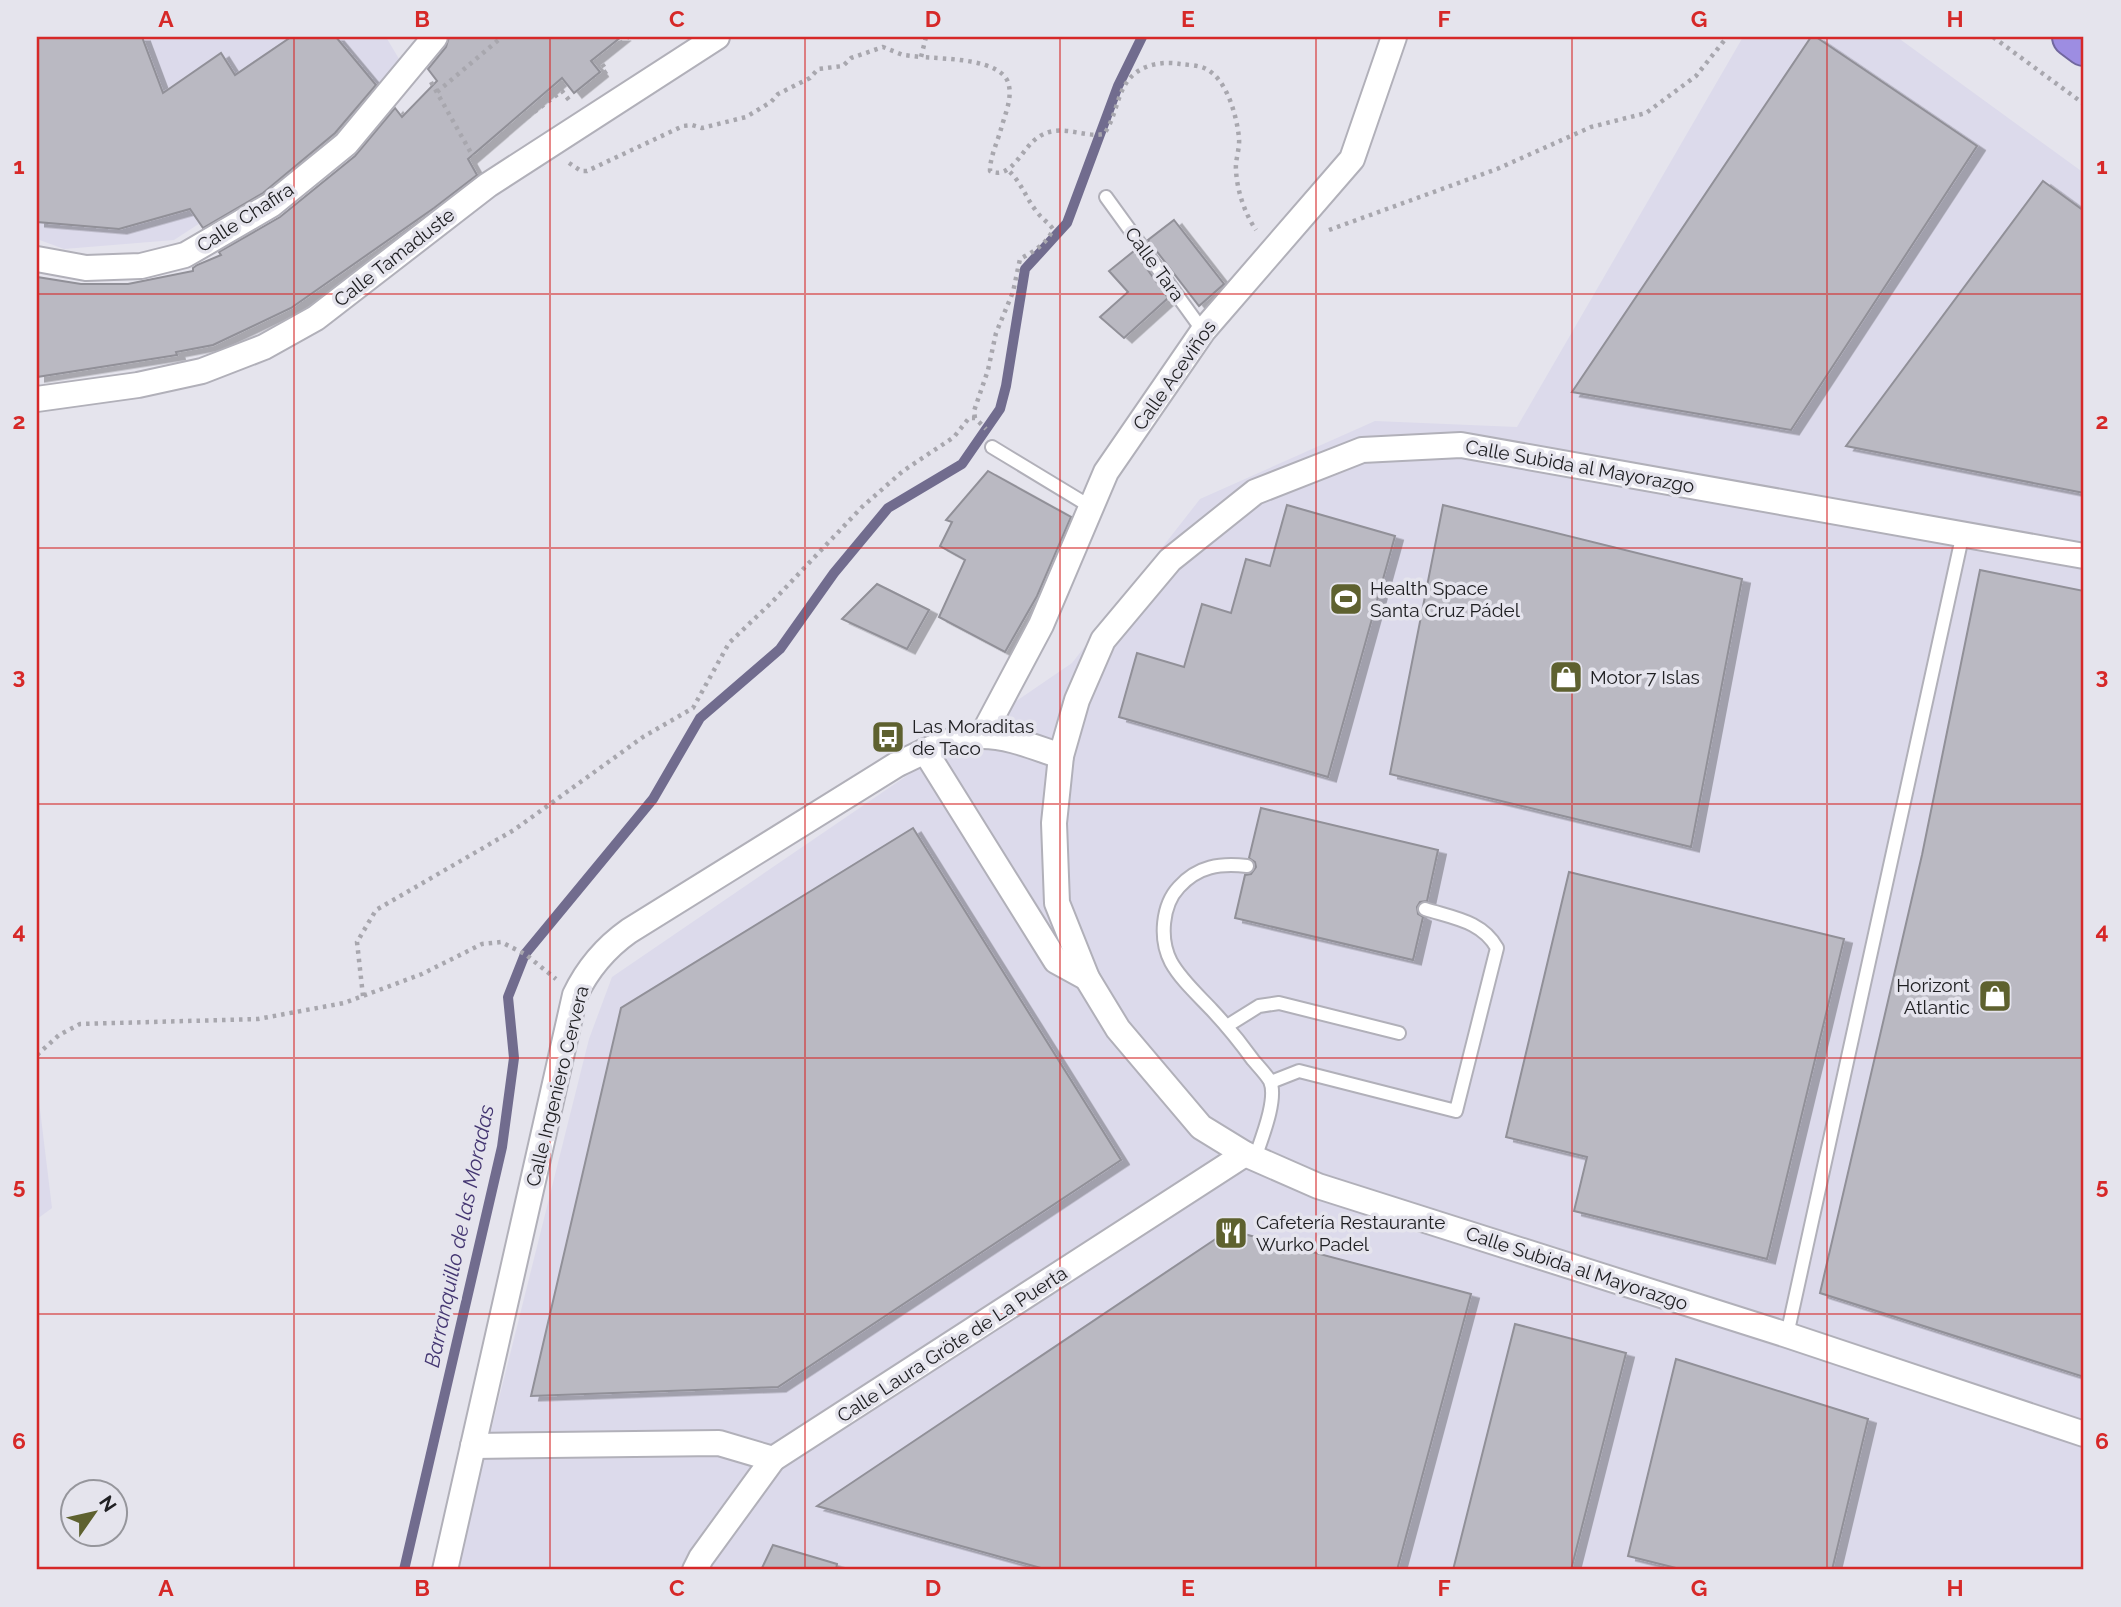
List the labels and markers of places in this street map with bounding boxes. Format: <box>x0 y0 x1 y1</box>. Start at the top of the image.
place label: Health Space Santa Cruz Pádel <box>1370 577 1521 621</box>
sports icon: Health Space Santa Cruz Pádel <box>1327 580 1365 618</box>
shop icon: Motor 7 Islas <box>1547 658 1585 696</box>
place label: Motor 7 Islas <box>1590 666 1700 688</box>
place label: Las Moraditas de Taco <box>912 715 1034 759</box>
bus stop icon: Las Moraditas de Taco <box>869 718 907 756</box>
place label: Horizont Atlantic <box>1896 974 1971 1018</box>
shop icon: Horizont Atlantic <box>1976 977 2014 1015</box>
place label: Cafetería Restaurante Wurko Padel <box>1256 1211 1445 1255</box>
restaurant icon: Cafetería Restaurante Wurko Padel <box>1212 1214 1250 1252</box>

